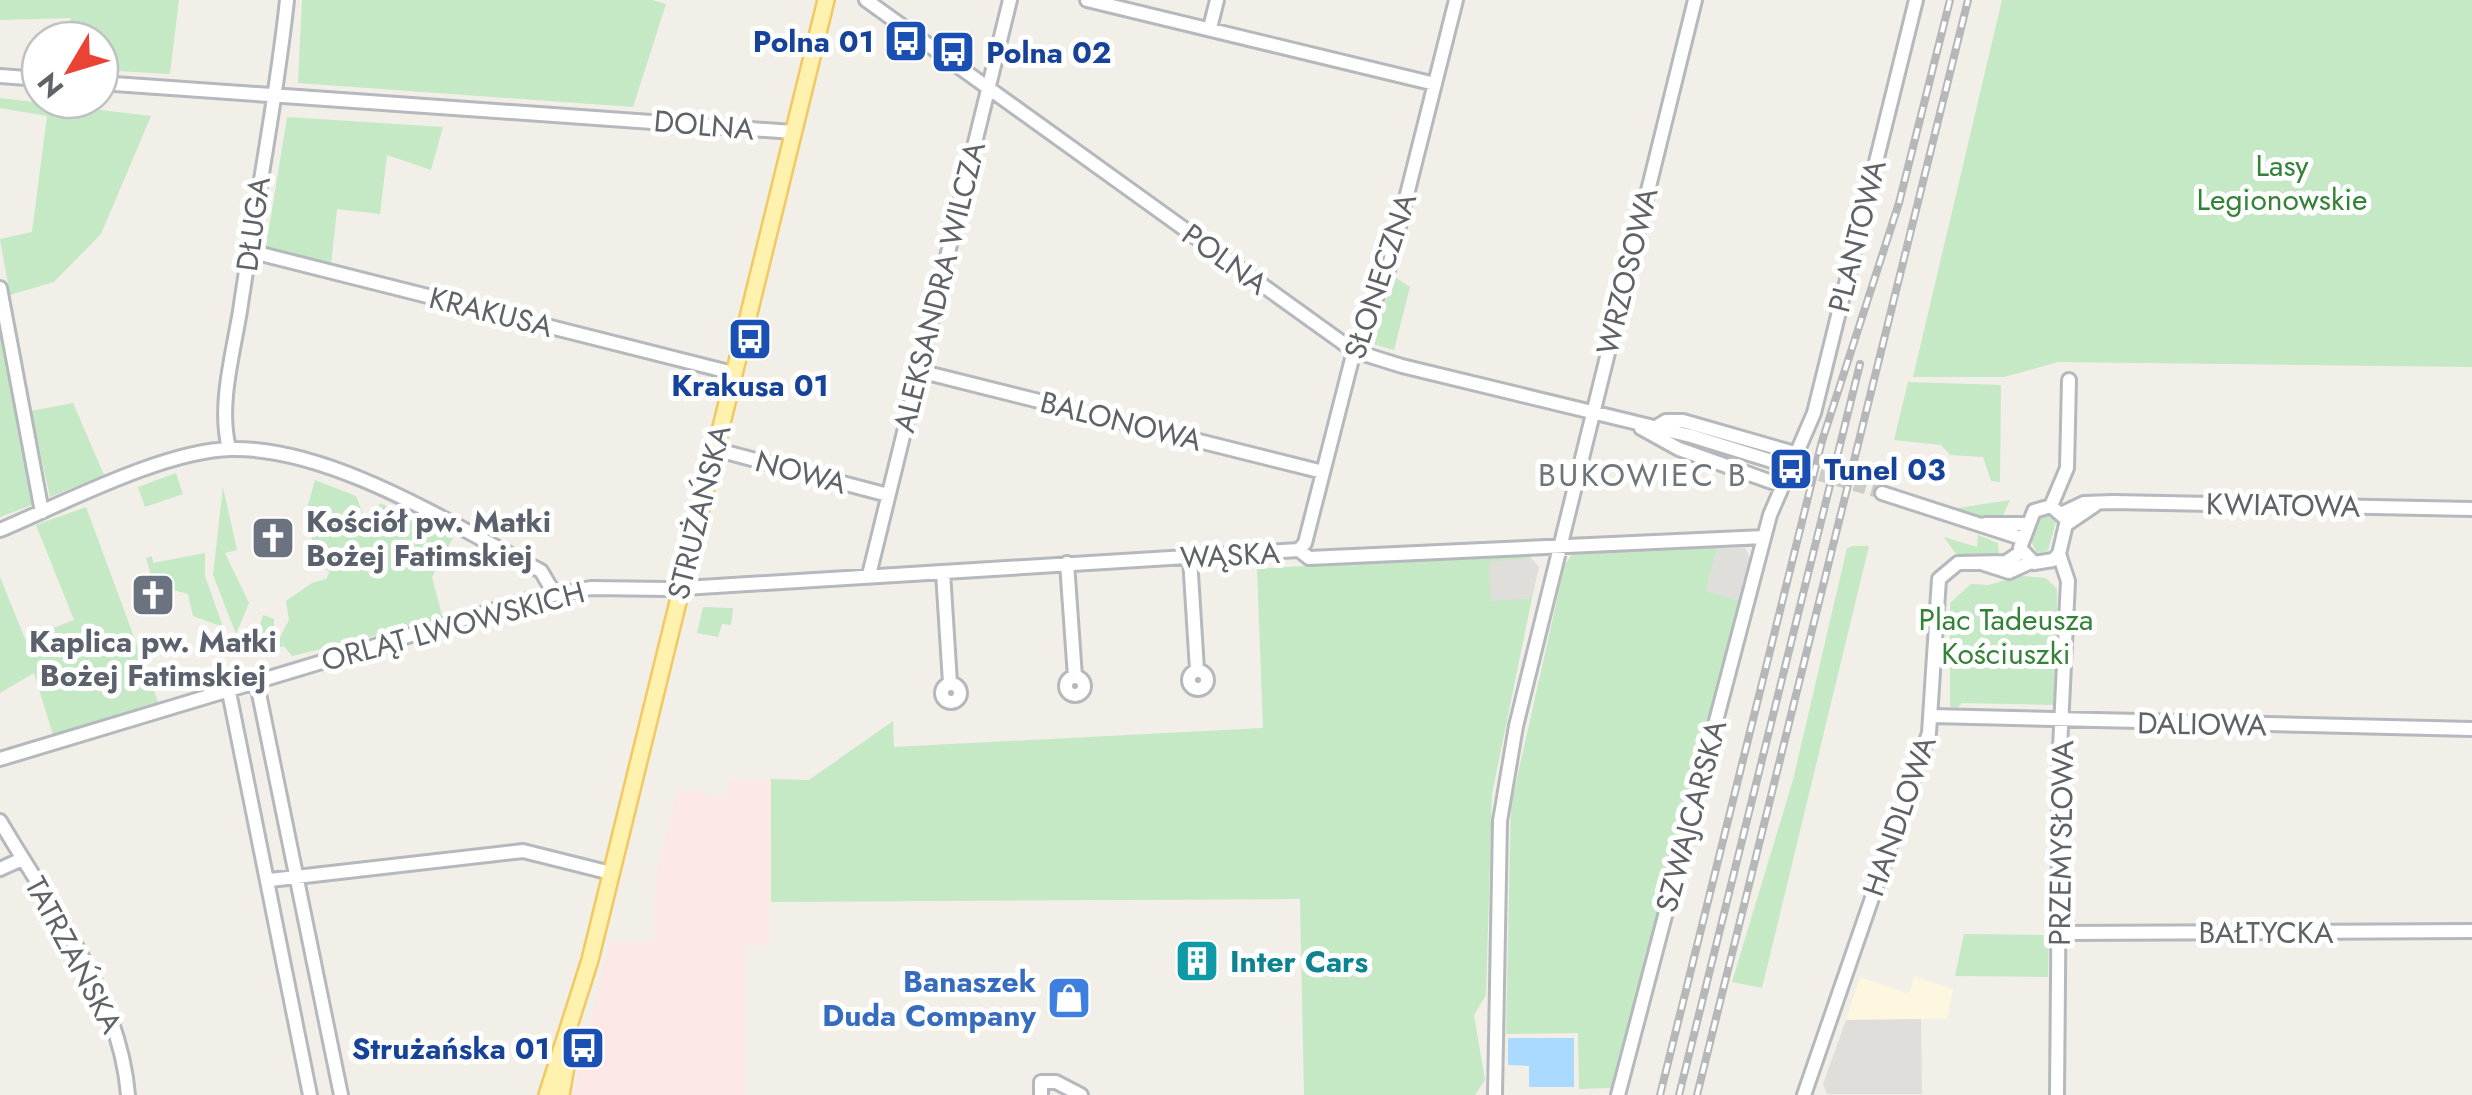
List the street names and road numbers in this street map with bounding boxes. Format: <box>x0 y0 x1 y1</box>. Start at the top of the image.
street label: DOLNA <box>652 99 756 151</box>
street label: ALEKSANDRA WILCZA <box>882 137 996 437</box>
street label: PLANTOWA <box>1817 155 1897 317</box>
street label: DŁUGA <box>225 174 281 274</box>
street label: WRZOSOWA <box>1585 183 1669 359</box>
street label: SŁONECZNA <box>1333 187 1427 364</box>
street label: POLNA <box>1173 213 1277 305</box>
street label: KRAKUSA <box>425 276 557 348</box>
street label: BALONOWA <box>1036 380 1206 462</box>
street label: STRUŻAŃSKA <box>657 420 742 604</box>
street label: NOWA <box>751 439 851 505</box>
street label: KWIATOWA <box>2205 482 2361 528</box>
street label: WĄSKA <box>1179 531 1281 579</box>
street label: ORLĄT LWOWSKICH <box>317 570 589 682</box>
street label: DALIOWA <box>2137 701 2267 747</box>
street label: SZWAJCARSKA <box>1645 715 1737 917</box>
street label: HANDLOWA <box>1852 730 1947 902</box>
street label: PRZEMYSŁOWA <box>2038 740 2084 946</box>
street label: TATRZAŃSKA <box>15 869 133 1041</box>
street label: BAŁTYCKA <box>2199 911 2334 954</box>

